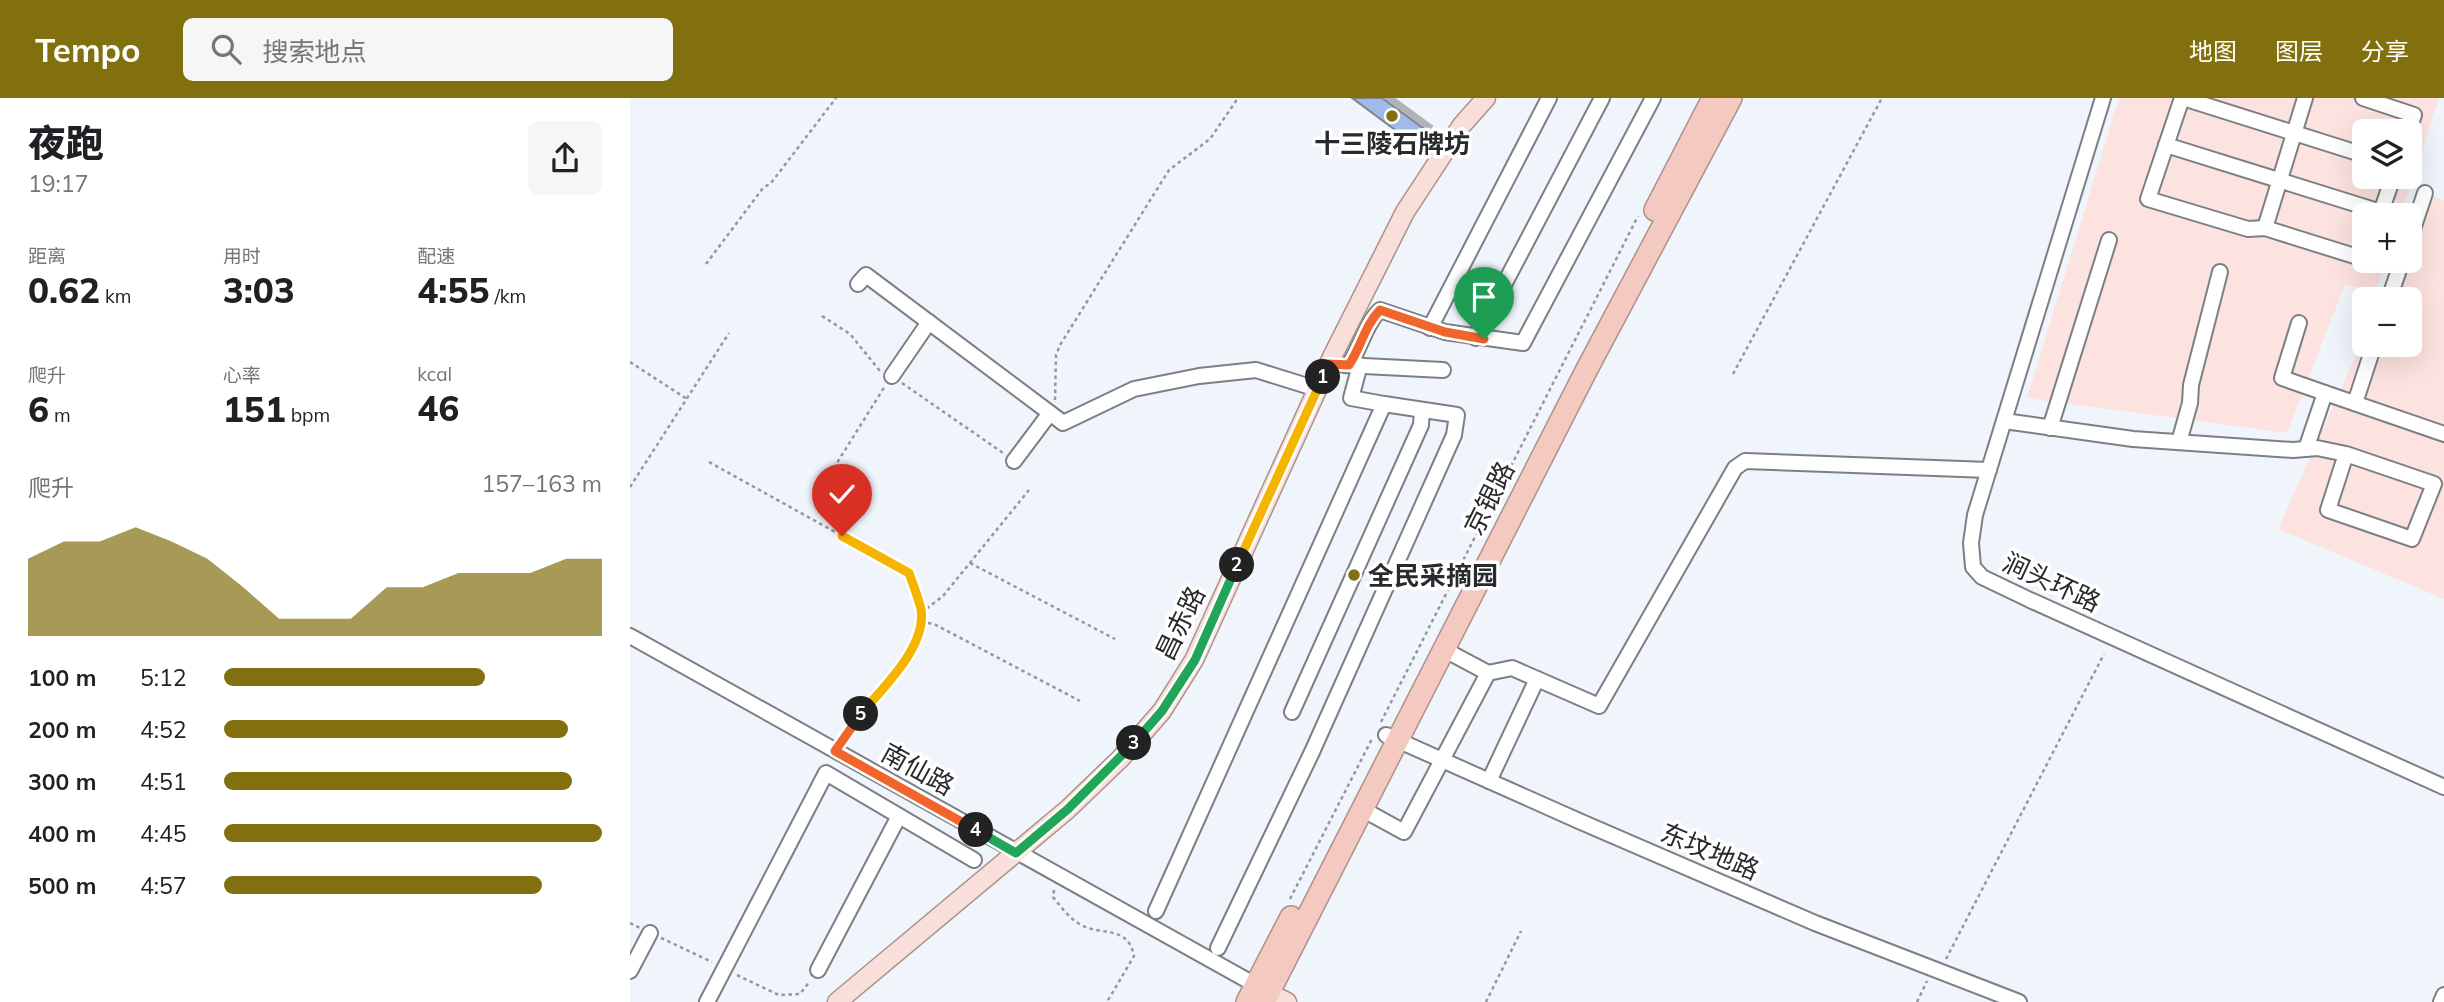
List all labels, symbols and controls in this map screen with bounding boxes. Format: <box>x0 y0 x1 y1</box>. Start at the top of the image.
search box <box>183 18 673 81</box>
text: Tempo <box>35 29 141 70</box>
icon: search <box>207 30 245 68</box>
text: 搜索地点 <box>263 35 367 68</box>
text: 地图 <box>2189 36 2237 66</box>
text: 图层 <box>2275 36 2323 66</box>
text: 分享 <box>2361 36 2409 66</box>
marker: 十三陵石牌坊 <box>1384 108 1400 124</box>
text: 夜跑 <box>28 119 104 167</box>
map controls <box>2352 119 2422 357</box>
button: layers <box>2352 119 2422 189</box>
button: share <box>528 121 602 195</box>
place label: 十三陵石牌坊 <box>1314 127 1470 160</box>
text: 19:17 <box>28 169 88 198</box>
button: + <box>2352 203 2422 273</box>
text: 距离 <box>28 244 66 268</box>
text: 用时 <box>223 244 261 268</box>
text: 配速 <box>417 244 455 268</box>
pin <box>1454 267 1514 339</box>
text: 0.62 <box>28 268 100 312</box>
text: 3:03 <box>223 268 295 312</box>
text: 4:55 <box>417 268 489 312</box>
icon: arrive <box>1465 278 1503 316</box>
text: km <box>100 284 132 308</box>
text: /km <box>489 284 526 308</box>
button: − <box>2352 287 2422 357</box>
pin: 1 <box>1306 360 1340 394</box>
text: kcal <box>417 362 452 386</box>
text: 爬升 <box>28 363 66 387</box>
text: 心率 <box>223 363 261 387</box>
text: 1 <box>1317 364 1328 388</box>
text: 46 <box>417 386 459 430</box>
text: 6 <box>28 387 49 431</box>
text: 151 <box>223 387 286 431</box>
text: m <box>49 403 71 427</box>
text: bpm <box>286 403 330 427</box>
street label: 京银路 <box>1457 456 1521 540</box>
pin <box>812 464 872 536</box>
text: 157–163 m <box>481 469 602 498</box>
text: 爬升 <box>28 473 74 502</box>
icon: check <box>823 475 861 513</box>
street label: 涧头环路 <box>1998 545 2106 619</box>
pin: 2 <box>1220 547 1254 582</box>
text: 2 <box>1231 552 1242 576</box>
place label: 全民采摘园 <box>1368 559 1498 592</box>
marker: 全民采摘园 <box>1346 567 1362 583</box>
street label: 昌赤路 <box>1148 581 1212 665</box>
text: 100 m <box>28 663 96 692</box>
text: 5:12 <box>140 663 187 692</box>
pin: 5 <box>844 696 878 732</box>
text: 5 <box>855 701 866 725</box>
text: 200 m <box>28 715 96 744</box>
text: 4:52 <box>140 715 187 744</box>
pin: 3 <box>1116 726 1152 760</box>
text: 3 <box>1128 730 1139 754</box>
street label: 南仙路 <box>876 736 960 802</box>
text: 300 m <box>28 767 96 796</box>
text: 4:51 <box>140 767 187 796</box>
pin: 4 <box>958 812 994 848</box>
street label: 东坟地路 <box>1656 815 1764 887</box>
text: 4 <box>970 817 981 841</box>
text: 400 m <box>28 819 96 848</box>
text: 4:45 <box>140 819 187 848</box>
text: 500 m <box>28 871 96 900</box>
text: 4:57 <box>140 871 187 900</box>

